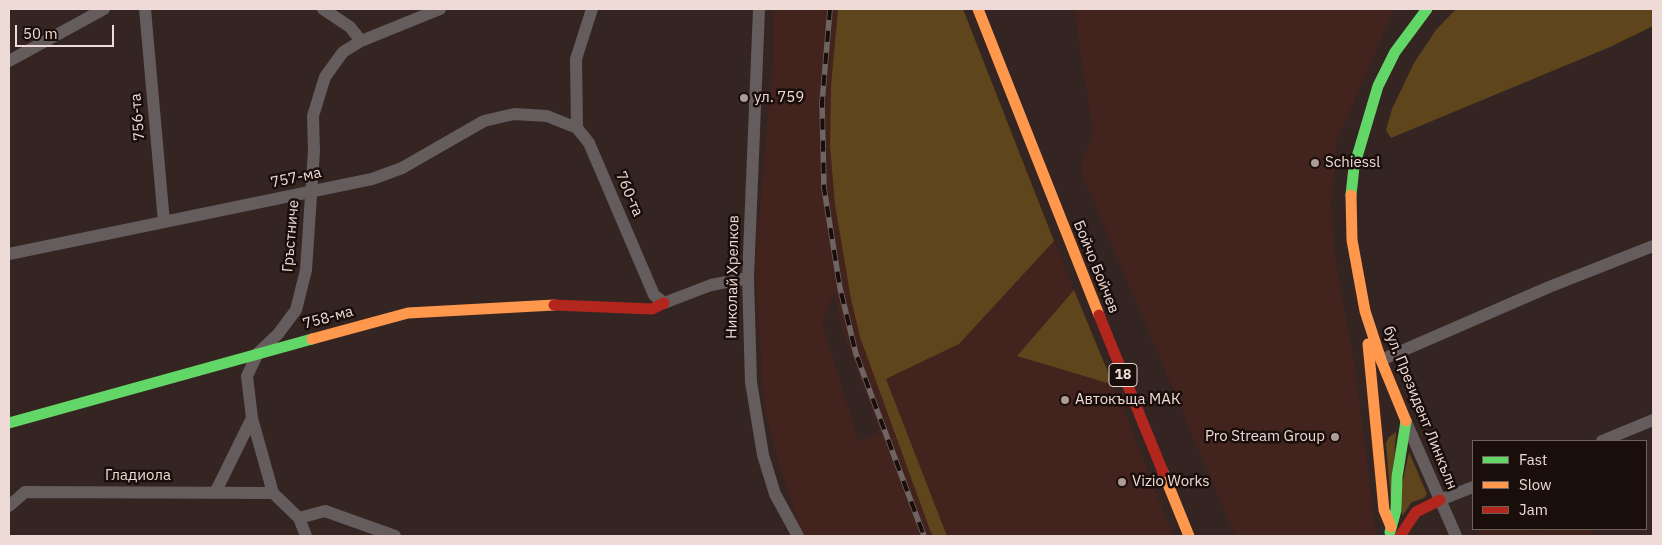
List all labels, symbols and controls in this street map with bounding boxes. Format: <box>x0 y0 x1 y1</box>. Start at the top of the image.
scale bar <box>18 15 116 47</box>
text: 50 m <box>23 24 58 43</box>
place label: ул. 759 <box>754 89 804 107</box>
marker: ул. 759 <box>738 92 750 104</box>
street label: 756-та <box>127 93 149 141</box>
place label: Schiessl <box>1325 154 1380 172</box>
marker: Schiessl <box>1309 157 1321 169</box>
street label: 757-ма <box>269 164 323 192</box>
street label: 760-та <box>611 169 647 219</box>
street label: Гръстниче <box>279 199 303 273</box>
street label: Николай Хрелков <box>723 215 743 339</box>
street label: Бойчо Бойчев <box>1069 218 1123 316</box>
street label: 758-ма <box>301 303 355 333</box>
street label: бул. Президент Линкълн <box>1379 324 1461 492</box>
road number: 18 <box>1109 364 1137 386</box>
place label: Автокъща МАК <box>1075 391 1181 409</box>
marker: Автокъща МАК <box>1059 394 1071 406</box>
place label: Pro Stream Group <box>1205 428 1325 446</box>
marker: Pro Stream Group <box>1329 431 1341 443</box>
legend <box>1472 440 1647 530</box>
text: Fast <box>1519 450 1547 469</box>
street label: Гладиола <box>105 467 171 485</box>
place label: Vizio Works <box>1132 473 1210 491</box>
text: Slow <box>1519 475 1552 494</box>
marker: Vizio Works <box>1116 476 1128 488</box>
text: Jam <box>1519 500 1548 519</box>

